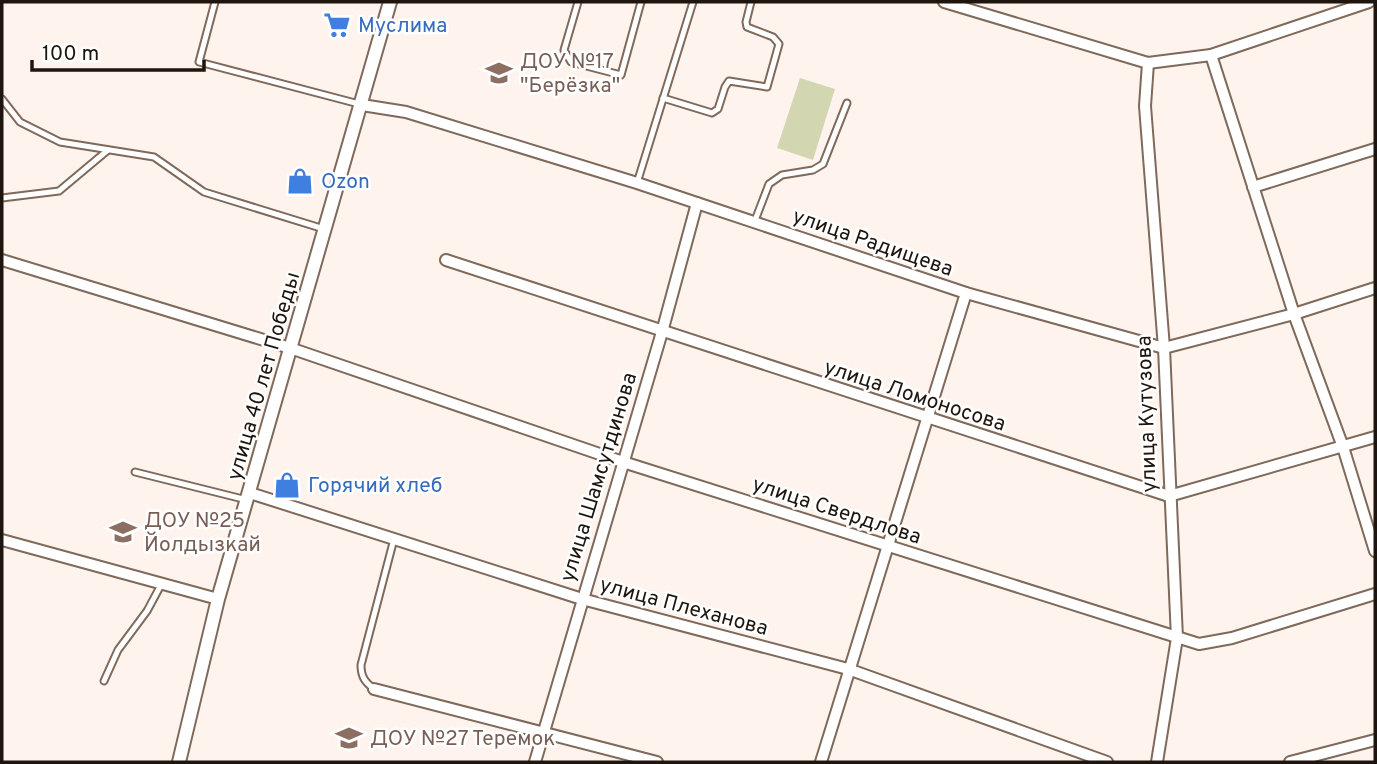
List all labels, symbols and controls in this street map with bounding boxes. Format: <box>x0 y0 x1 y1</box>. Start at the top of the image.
supermarket icon: Муслима <box>322 10 352 40</box>
place label: Муслима <box>358 13 447 40</box>
scale bar <box>32 28 203 72</box>
text: 100 m <box>42 41 99 68</box>
place label: ДОУ №17 "Берёзка" <box>520 49 620 100</box>
school or university icon: ДОУ №17 "Берёзка" <box>484 58 514 88</box>
shop icon: Ozon <box>285 166 315 196</box>
place label: Ozon <box>321 169 370 196</box>
street label: улица Радищева <box>789 203 956 284</box>
street label: улица 40 лет Победы <box>222 269 307 484</box>
street label: улица Кутузова <box>1131 335 1164 493</box>
street label: улица Ломоносова <box>820 354 1009 439</box>
street label: улица Шамсутдинова <box>555 369 644 585</box>
shop icon: Горячий хлеб <box>272 470 302 500</box>
street label: улица Свердлова <box>749 471 924 551</box>
place label: Горячий хлеб <box>308 473 443 500</box>
place label: ДОУ №25 Йолдызкай <box>144 508 261 559</box>
school or university icon: ДОУ №25 Йолдызкай <box>108 517 138 547</box>
street label: улица Плеханова <box>596 572 771 643</box>
school or university icon: ДОУ №27 Теремок <box>334 723 364 753</box>
place label: ДОУ №27 Теремок <box>370 726 555 753</box>

